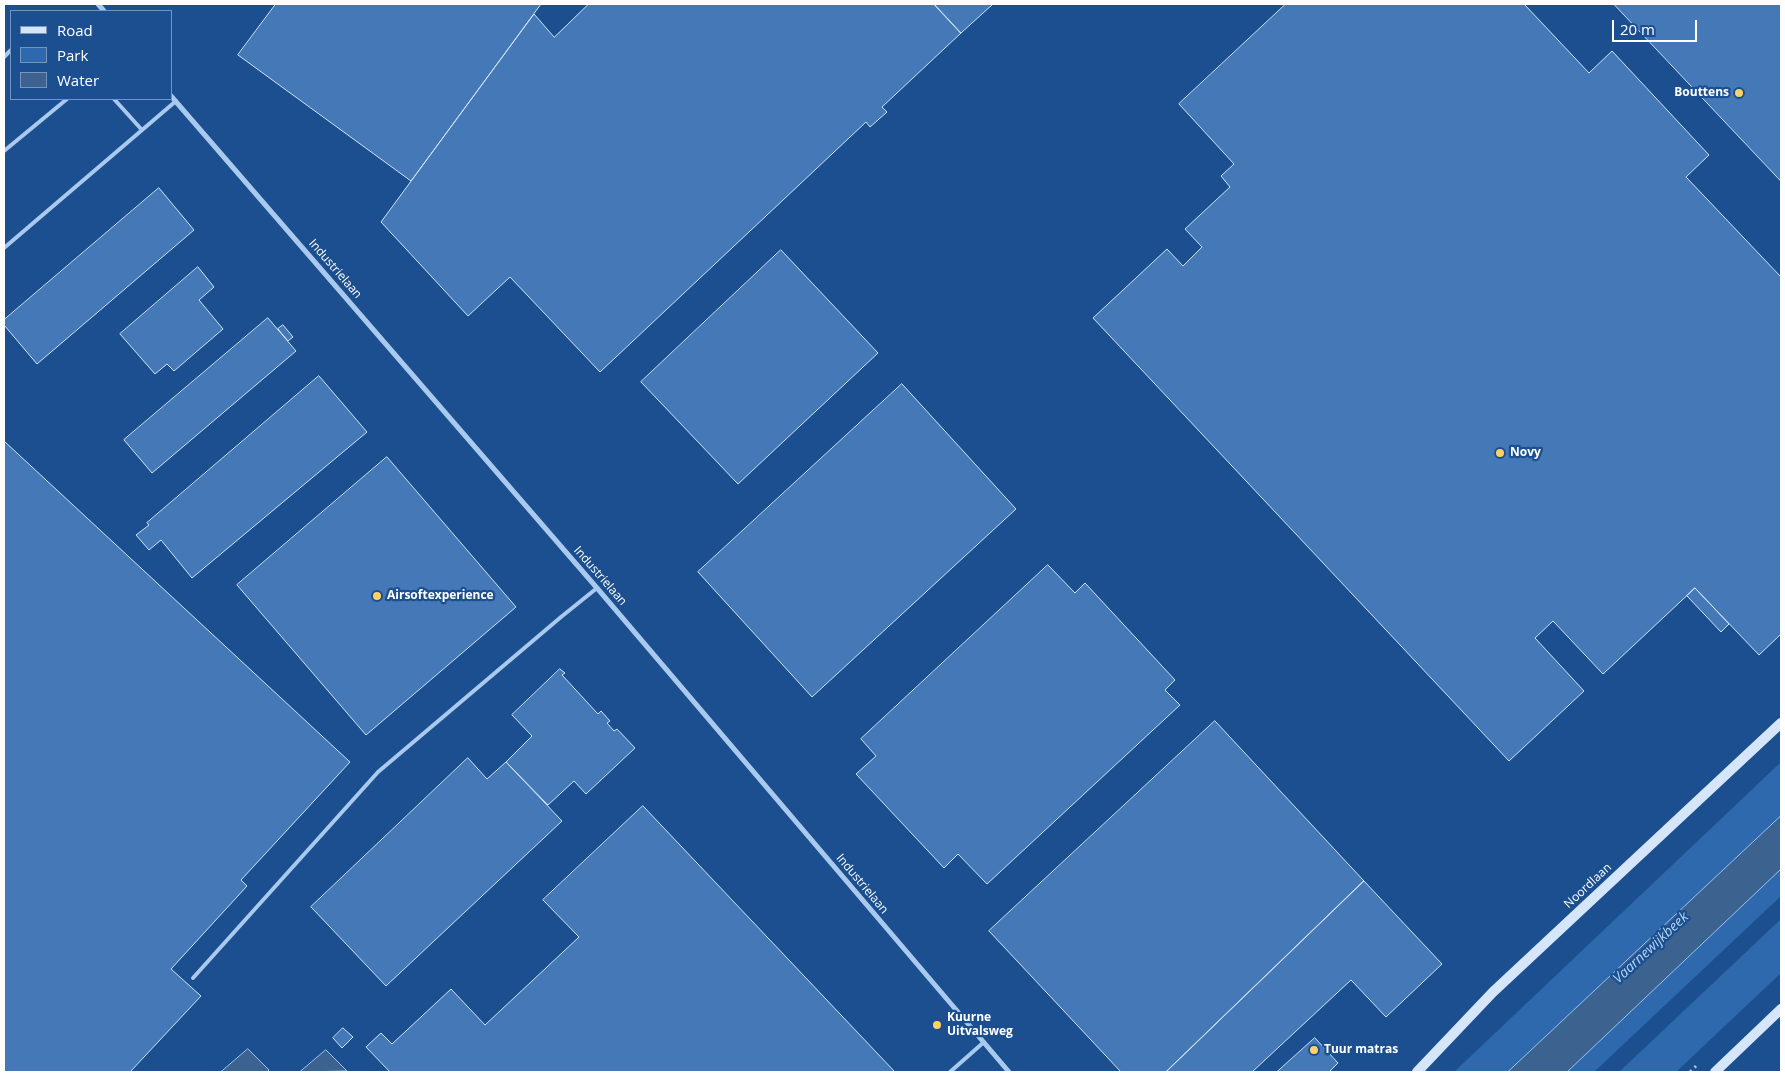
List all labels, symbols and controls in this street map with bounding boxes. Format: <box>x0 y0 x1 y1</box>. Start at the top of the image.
legend <box>10 10 172 100</box>
scale bar <box>1615 10 1700 42</box>
text: 20 m <box>1620 19 1655 39</box>
text: Road <box>57 20 93 40</box>
text: Park <box>57 45 88 65</box>
text: Water <box>57 70 99 90</box>
place label: Bouttens <box>1674 86 1729 100</box>
marker: Bouttens <box>1733 87 1745 99</box>
street label: Industrielaan <box>305 236 365 302</box>
place label: Novy <box>1510 446 1541 460</box>
marker: Novy <box>1494 447 1506 459</box>
street label: Industrielaan <box>570 543 630 609</box>
place label: Airsoftexperience <box>387 589 494 603</box>
marker: Airsoftexperience <box>371 590 383 602</box>
street label: Industrielaan <box>833 851 891 917</box>
street label: Noordlaan <box>1561 860 1615 912</box>
water label: Vaarnewijkbeek <box>1610 909 1692 987</box>
place label: Kuurne Uitvalsweg <box>947 1011 1013 1039</box>
marker: Kuurne Uitvalsweg <box>931 1019 943 1031</box>
place label: Tuur matras <box>1324 1043 1398 1057</box>
marker: Tuur matras <box>1308 1044 1320 1056</box>

